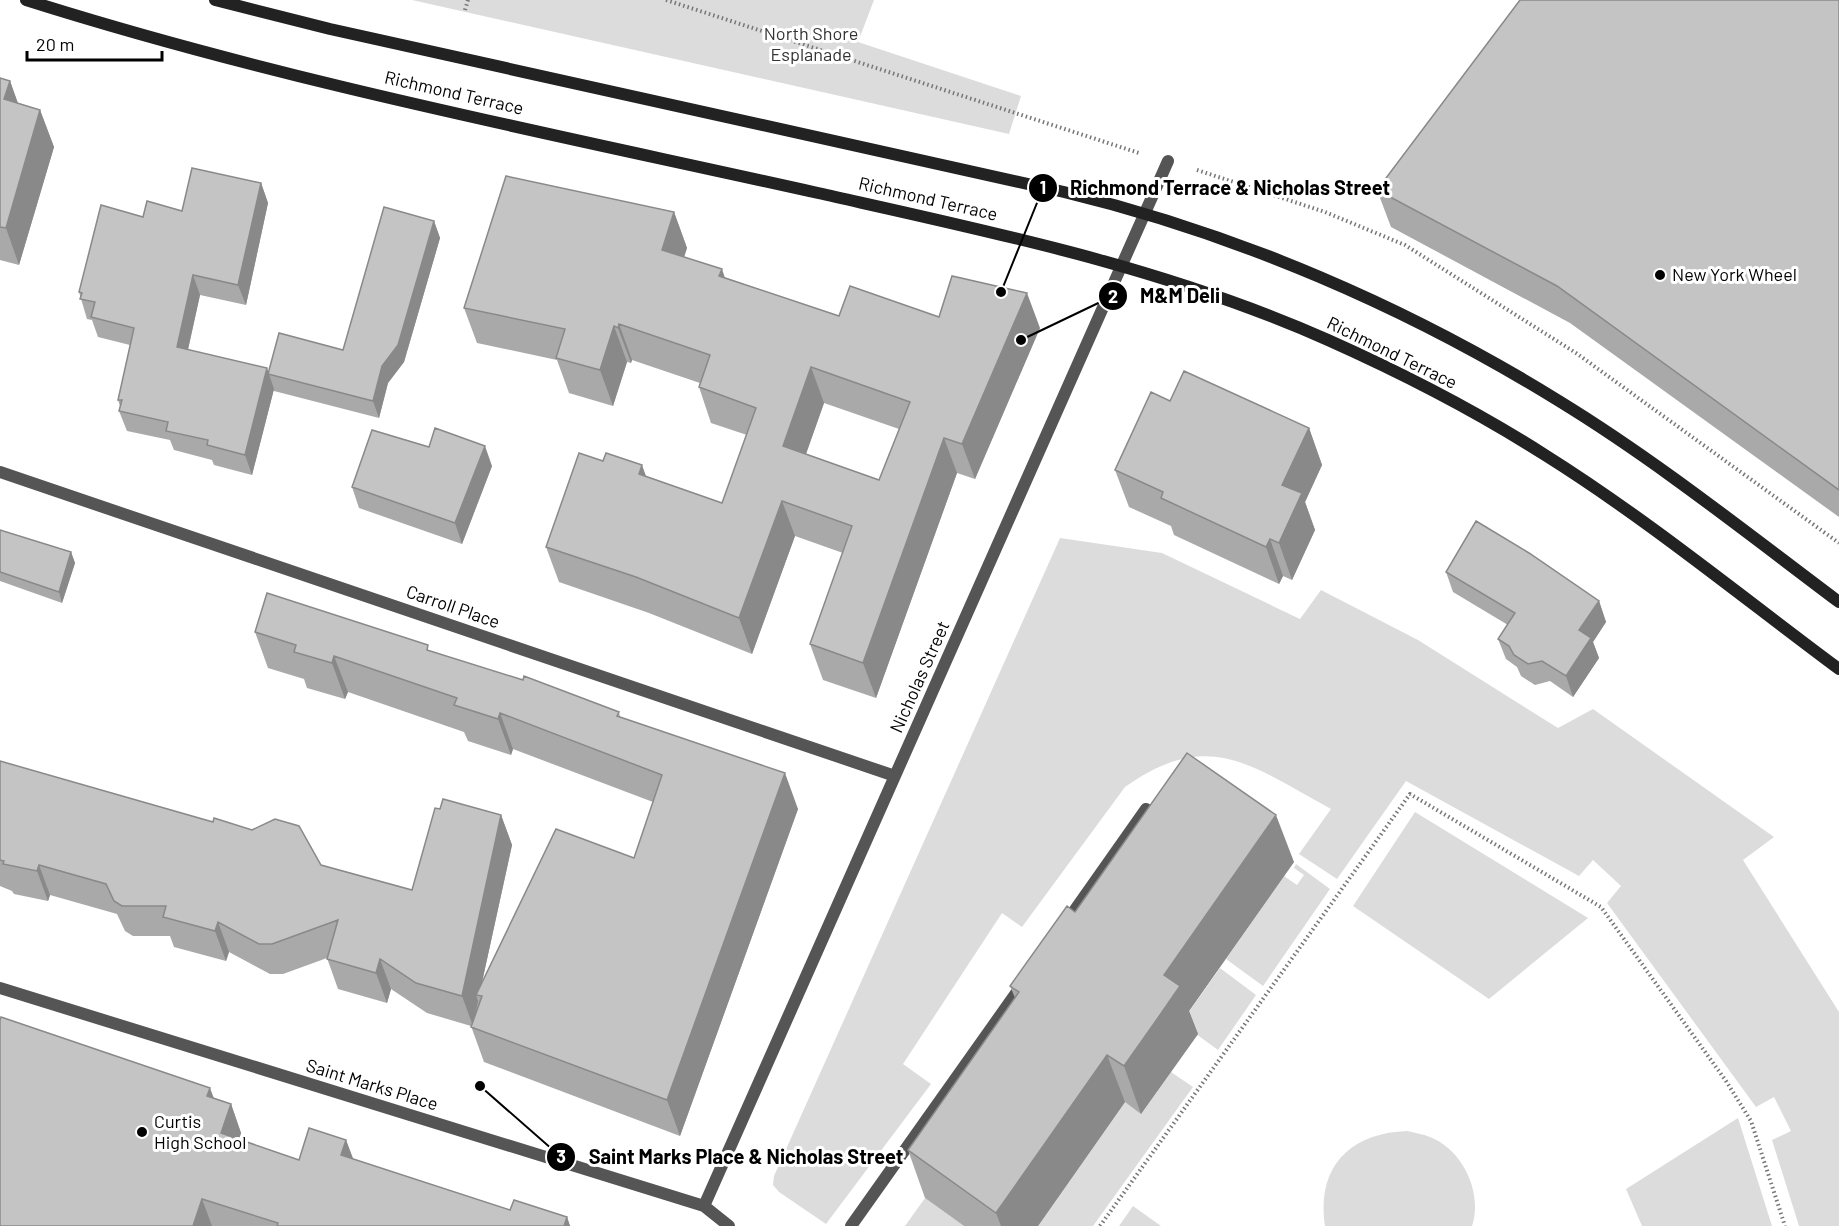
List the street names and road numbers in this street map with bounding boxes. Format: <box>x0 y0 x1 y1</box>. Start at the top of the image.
street label: Richmond Terrace <box>383 65 526 119</box>
street label: Richmond Terrace <box>857 171 1000 225</box>
street label: Richmond Terrace <box>1324 311 1461 393</box>
street label: Carroll Place <box>404 580 503 632</box>
street label: Nicholas Street <box>885 617 954 736</box>
street label: Saint Marks Place <box>304 1054 441 1115</box>

